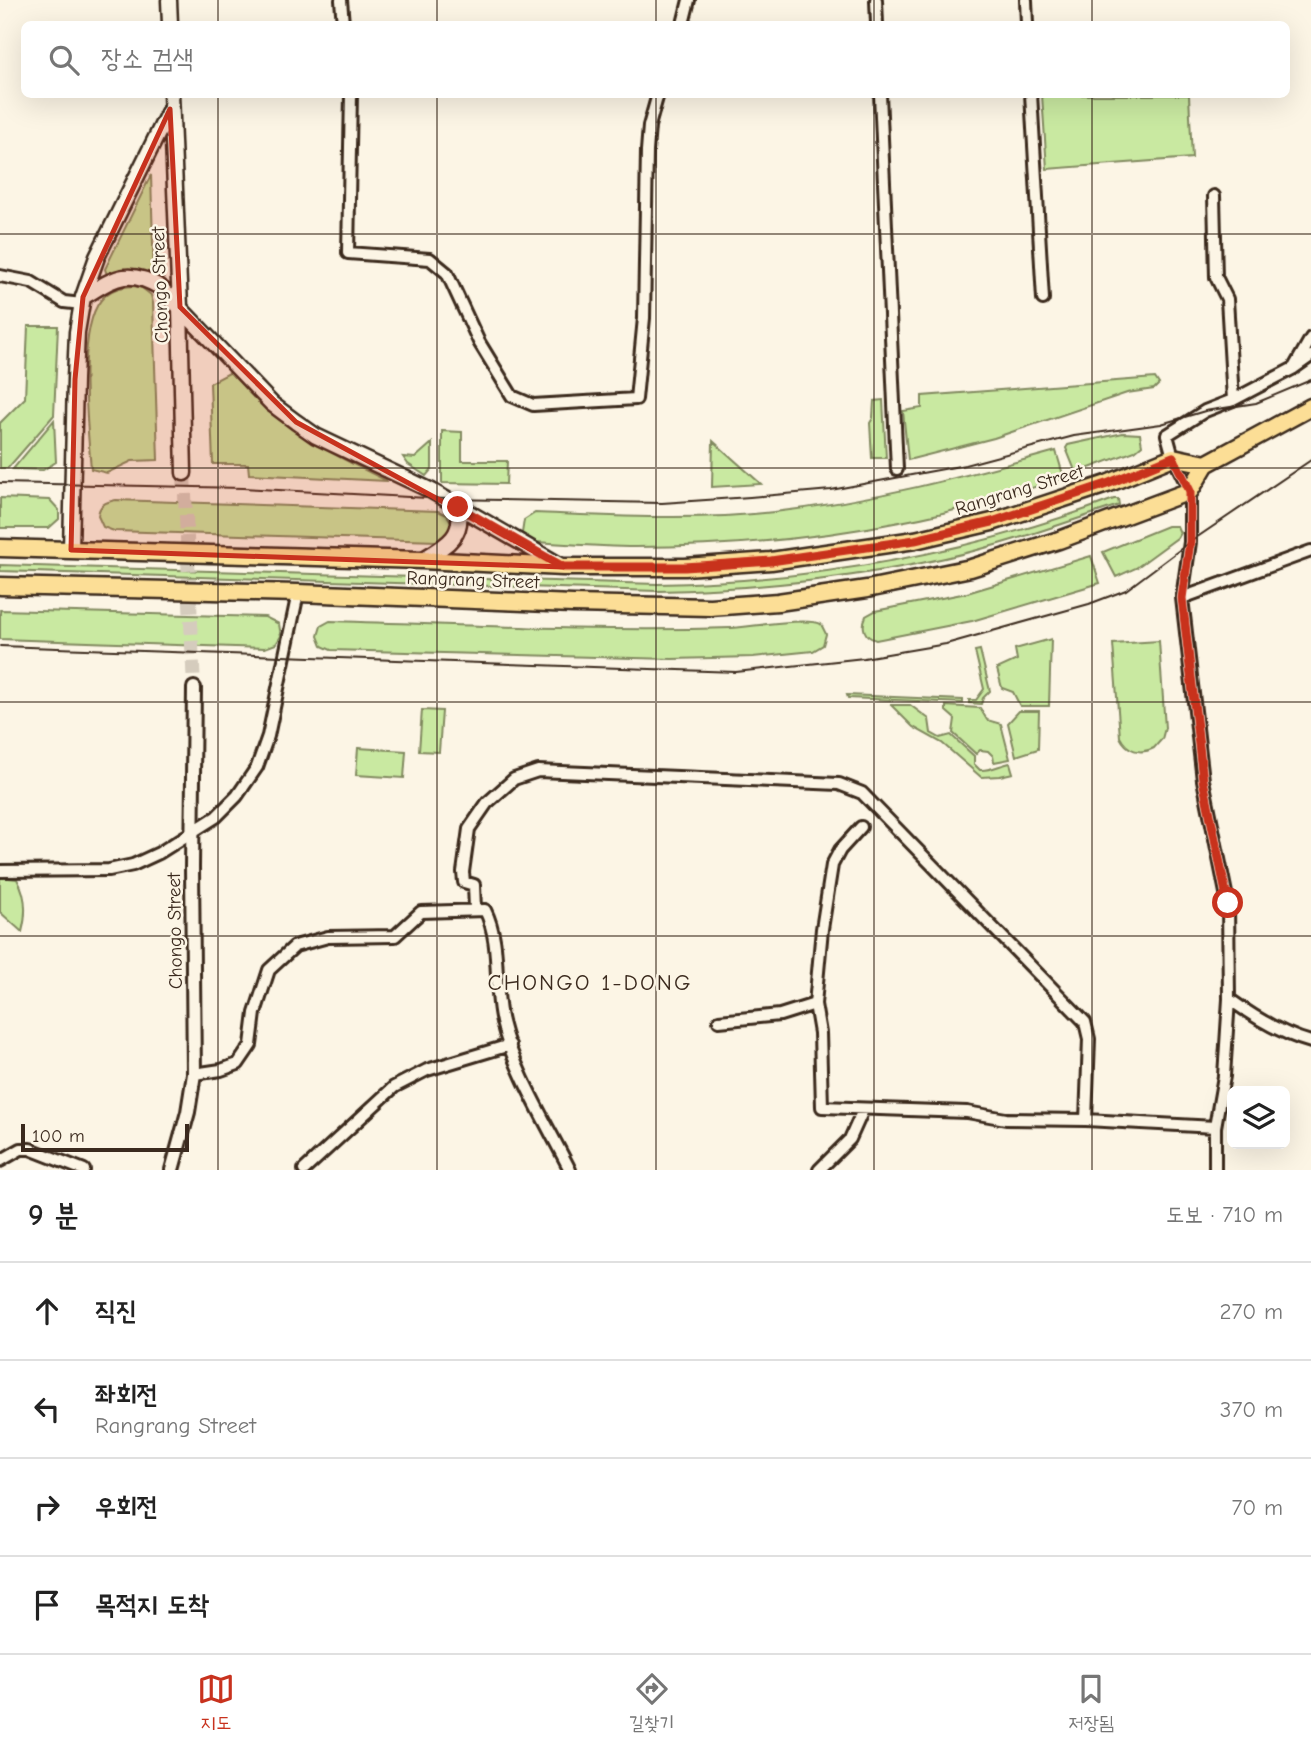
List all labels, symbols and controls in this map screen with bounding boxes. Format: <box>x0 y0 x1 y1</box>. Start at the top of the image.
search box <box>21 21 1290 98</box>
icon: search <box>45 41 83 79</box>
text: 장소 검색 <box>101 44 193 74</box>
street label: Chongo Street <box>147 226 173 344</box>
street label: Rangrang Street <box>952 460 1087 520</box>
route end <box>442 491 473 522</box>
street label: Rangrang Street <box>406 567 540 593</box>
street label: Chongo Street <box>163 872 187 989</box>
route start <box>1212 887 1243 918</box>
district label: CHONGO 1-DONG <box>488 969 692 996</box>
map controls <box>1227 1086 1290 1149</box>
button: layers <box>1227 1086 1290 1149</box>
scale bar <box>21 1121 189 1153</box>
text: 100 m <box>32 1125 85 1147</box>
text: 9 분 <box>28 1198 79 1233</box>
text: 도보 · 710 m <box>1166 1201 1283 1228</box>
icon: ahead <box>28 1292 66 1330</box>
text: 직진 <box>95 1296 137 1326</box>
text: 270 m <box>1219 1298 1283 1325</box>
text: 좌회전 <box>95 1380 158 1410</box>
icon: left <box>28 1390 66 1428</box>
text: 370 m <box>1220 1396 1283 1423</box>
text: Rangrang Street <box>95 1412 256 1439</box>
icon: right <box>28 1488 66 1526</box>
text: 우회전 <box>95 1492 158 1522</box>
text: 70 m <box>1231 1494 1283 1521</box>
icon: arrive <box>28 1586 66 1624</box>
text: 목적지 도착 <box>95 1590 209 1620</box>
tab: 지도 <box>197 1670 235 1736</box>
tab: 길찾기 <box>629 1670 675 1736</box>
tab: 저장됨 <box>1068 1670 1114 1736</box>

